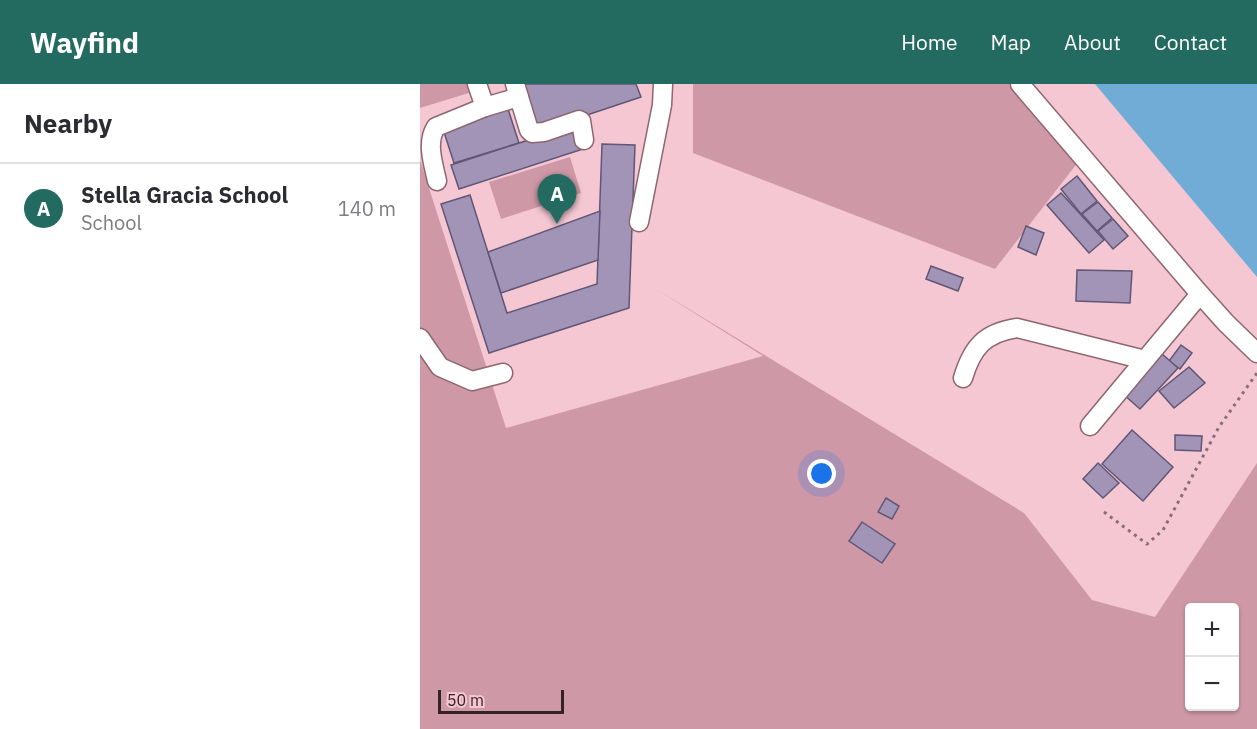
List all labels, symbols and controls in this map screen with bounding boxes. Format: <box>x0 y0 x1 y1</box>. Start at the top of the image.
text: Wayfind <box>30 24 139 61</box>
text: Home <box>901 28 958 56</box>
text: Map <box>991 28 1031 56</box>
text: About <box>1064 28 1121 56</box>
text: Contact <box>1154 28 1227 56</box>
text: Nearby <box>24 106 112 140</box>
pin: A <box>538 174 576 224</box>
text: Stella Gracia School <box>81 180 288 209</box>
text: A <box>37 195 50 222</box>
text: 140 m <box>338 195 396 222</box>
text: School <box>81 209 142 236</box>
your location <box>807 459 836 488</box>
map controls <box>1185 603 1239 711</box>
button: + <box>1185 603 1239 657</box>
button: − <box>1185 657 1239 711</box>
scale bar <box>438 687 564 714</box>
text: 50 m <box>447 690 484 710</box>

